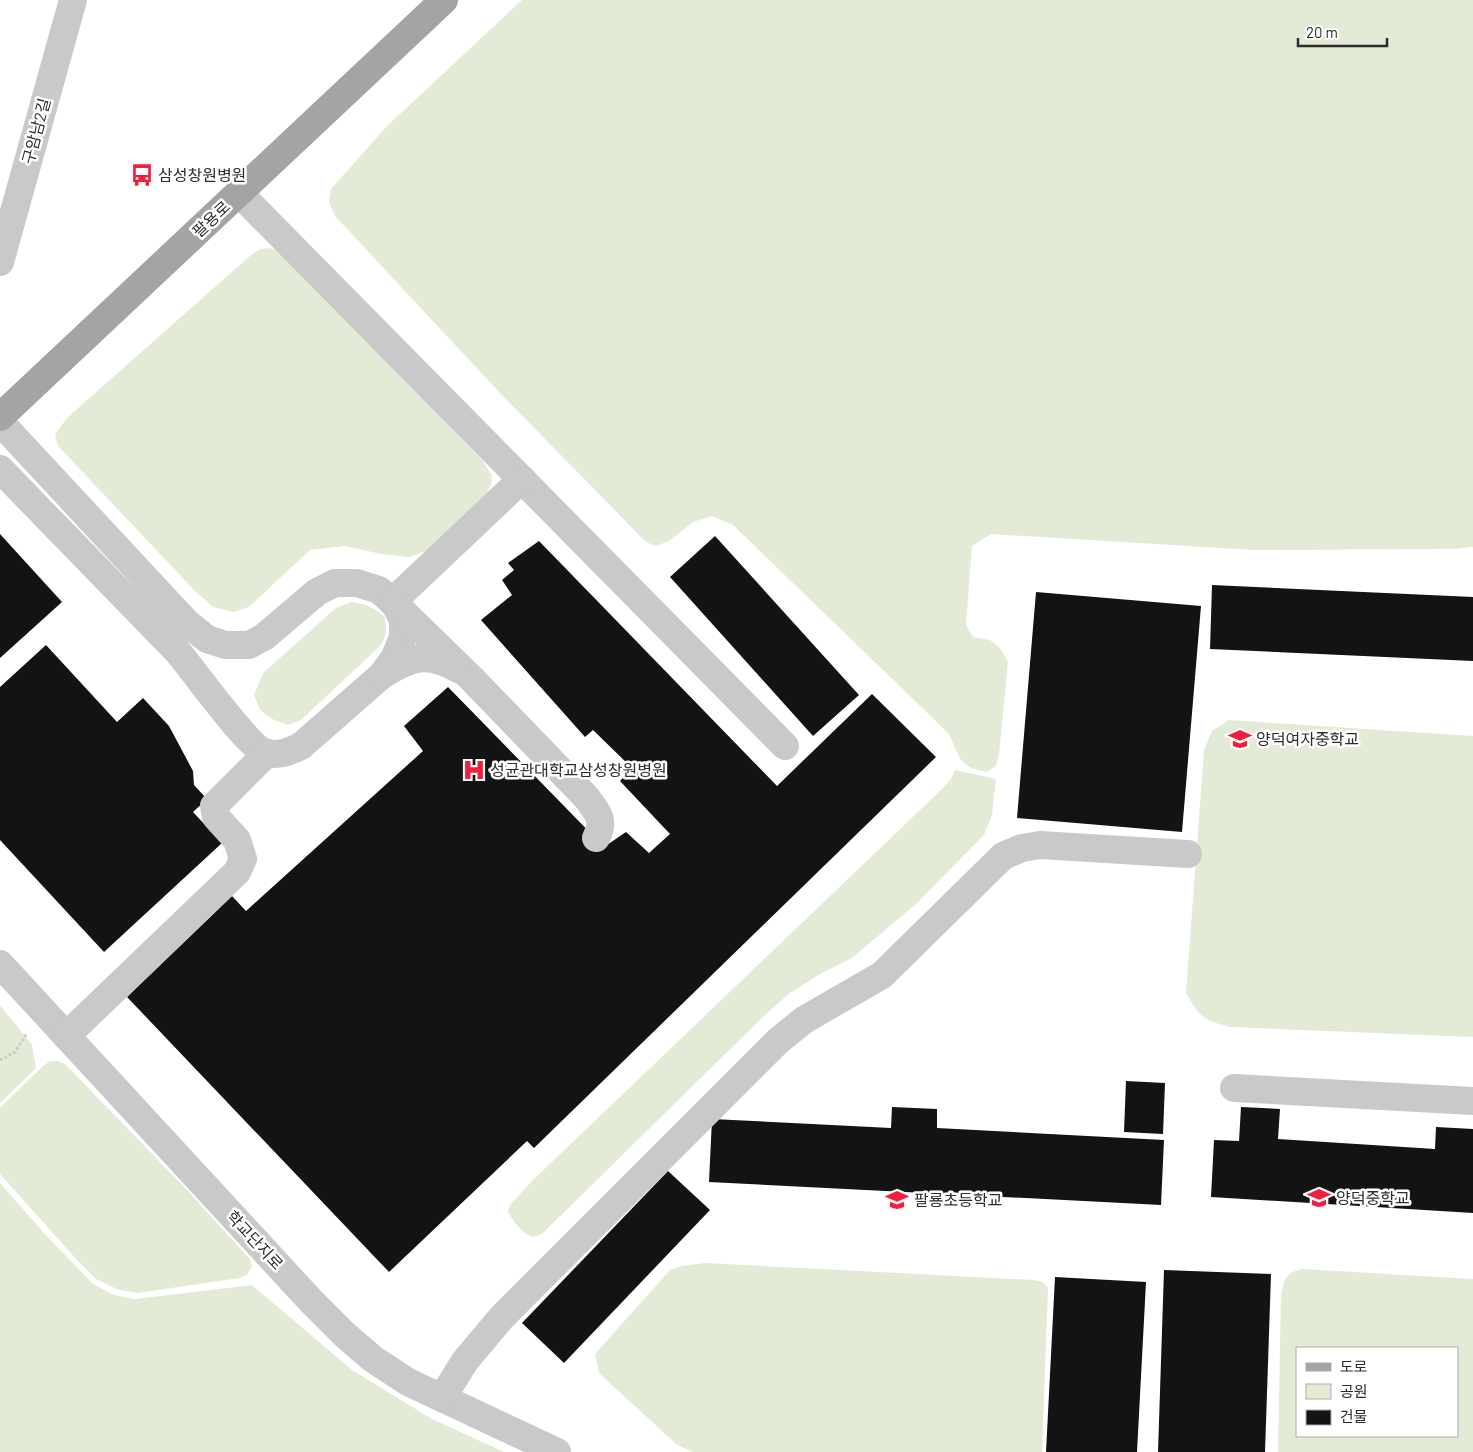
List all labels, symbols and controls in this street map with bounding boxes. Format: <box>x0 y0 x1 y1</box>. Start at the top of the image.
scale bar <box>1298 15 1387 47</box>
text: 20 m <box>1306 23 1338 41</box>
street label: 구암남2길 <box>18 96 53 166</box>
bus stop icon: 삼성창원병원 <box>129 162 155 188</box>
place label: 삼성창원병원 <box>158 165 246 184</box>
street label: 팔용로 <box>188 196 233 241</box>
school or university icon: 양덕여자중학교 <box>1227 726 1253 752</box>
place label: 양덕여자중학교 <box>1256 729 1359 748</box>
hospital icon: 성균관대학교삼성창원병원 <box>461 757 487 783</box>
place label: 성균관대학교삼성창원병원 <box>490 760 667 779</box>
school or university icon: 양덕중학교 <box>1306 1185 1332 1211</box>
school or university icon: 팔룡초등학교 <box>884 1187 910 1213</box>
place label: 양덕중학교 <box>1336 1188 1410 1207</box>
place label: 팔룡초등학교 <box>914 1190 1002 1209</box>
street label: 학교단지로 <box>223 1206 288 1273</box>
legend <box>1296 1347 1458 1437</box>
text: 도로 <box>1340 1357 1368 1375</box>
text: 공원 <box>1340 1382 1368 1400</box>
text: 건물 <box>1340 1407 1368 1425</box>

